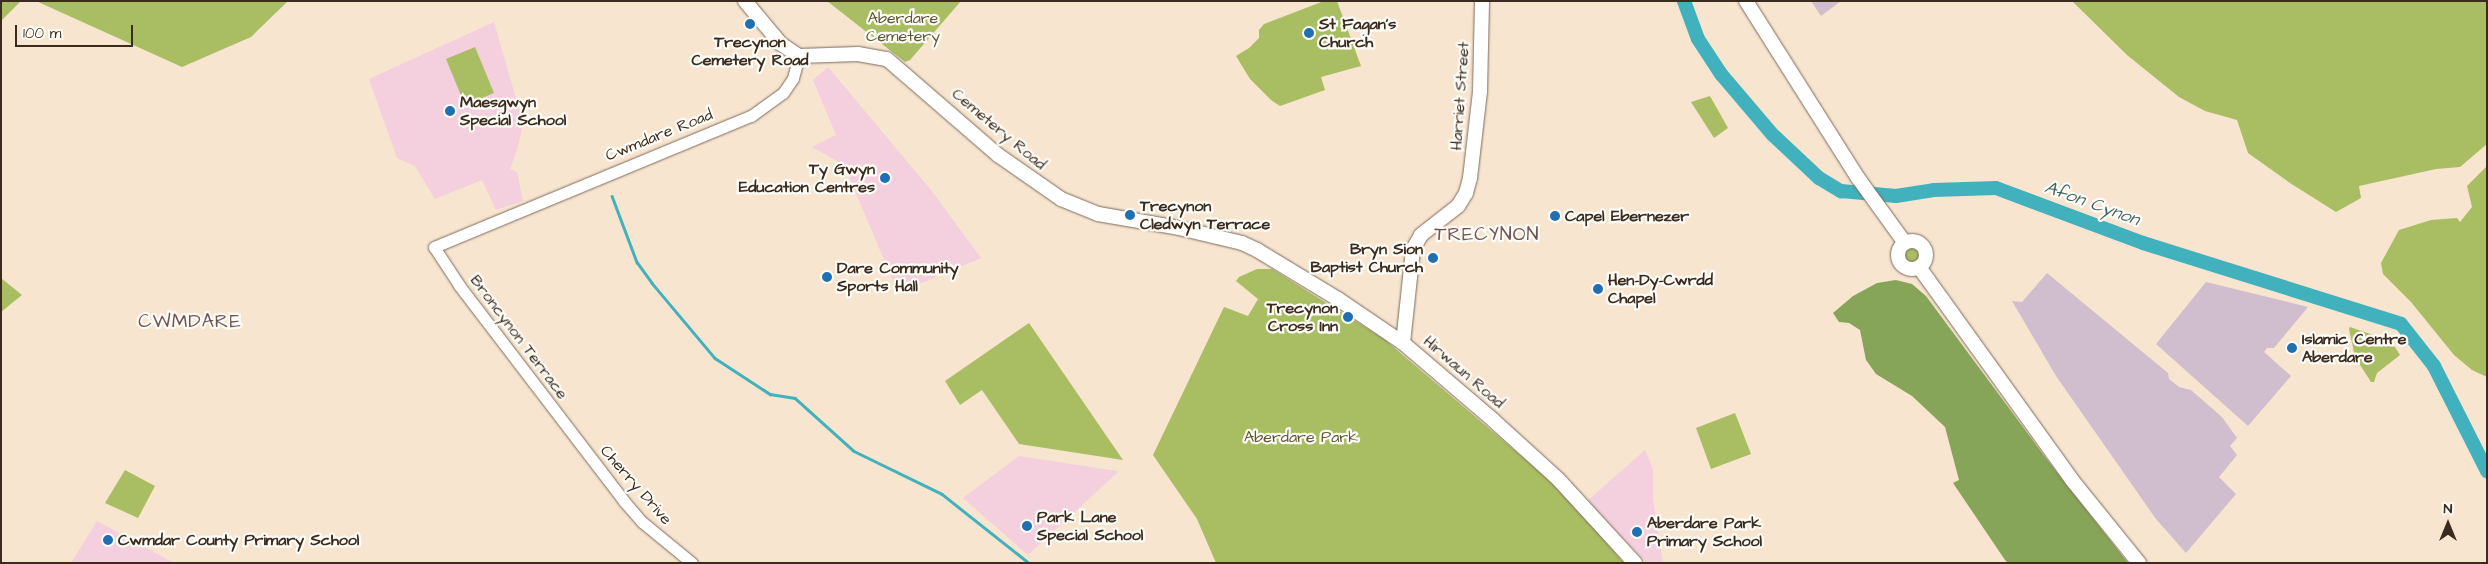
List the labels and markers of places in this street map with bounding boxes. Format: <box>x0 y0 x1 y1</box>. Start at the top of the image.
place label: St Fagan's Church <box>1319 14 1396 52</box>
marker: Trecynon Cemetery Road <box>744 18 756 30</box>
marker: St Fagan's Church <box>1303 27 1315 39</box>
place label: Trecynon Cemetery Road <box>692 32 808 70</box>
place label: Maesgwyn Special School <box>460 92 566 130</box>
marker: Maesgwyn Special School <box>444 105 456 117</box>
place label: Ty Gwyn Education Centres <box>739 159 875 197</box>
marker: Ty Gwyn Education Centres <box>879 172 891 184</box>
place label: Trecynon Cledwyn Terrace <box>1140 196 1270 234</box>
place label: Capel Ebernezer <box>1565 206 1689 226</box>
marker: Trecynon Cledwyn Terrace <box>1124 209 1136 221</box>
marker: Capel Ebernezer <box>1549 210 1561 222</box>
place label: Bryn Sion Baptist Church <box>1311 239 1423 277</box>
marker: Bryn Sion Baptist Church <box>1427 252 1439 264</box>
place label: Dare Community Sports Hall <box>837 258 958 296</box>
place label: Hen-Dy-Cwrdd Chapel <box>1608 270 1713 308</box>
marker: Dare Community Sports Hall <box>821 271 833 283</box>
marker: Hen-Dy-Cwrdd Chapel <box>1592 283 1604 295</box>
place label: Trecynon Cross Inn <box>1267 298 1338 336</box>
marker: Trecynon Cross Inn <box>1342 311 1354 323</box>
place label: Islamic Centre Aberdare <box>2302 329 2406 367</box>
marker: Islamic Centre Aberdare <box>2286 342 2298 354</box>
place label: Park Lane Special School <box>1037 507 1143 545</box>
place label: Aberdare Park Primary School <box>1647 513 1762 551</box>
marker: Park Lane Special School <box>1021 520 1033 532</box>
marker: Aberdare Park Primary School <box>1631 526 1643 538</box>
place label: Cwmdar County Primary School <box>118 530 359 550</box>
marker: Cwmdar County Primary School <box>102 534 114 546</box>

